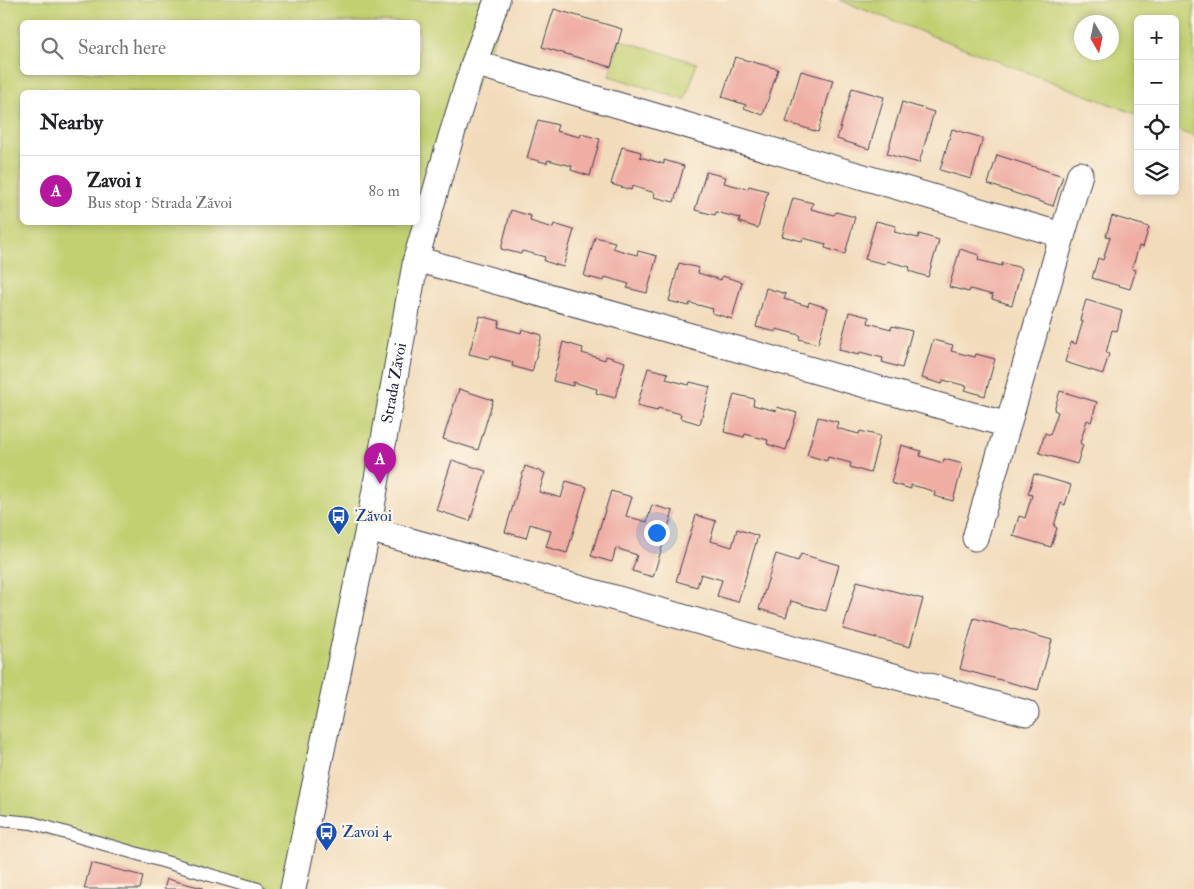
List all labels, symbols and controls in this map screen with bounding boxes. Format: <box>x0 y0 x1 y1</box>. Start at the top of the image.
north arrow <box>1074 15 1119 60</box>
map controls <box>1134 15 1179 195</box>
button: + <box>1134 15 1179 60</box>
search box <box>20 20 420 75</box>
icon: search <box>38 34 66 62</box>
text: Search here <box>78 36 166 60</box>
button: − <box>1134 60 1179 105</box>
button: locate <box>1134 105 1179 150</box>
text: Nearby <box>40 109 103 136</box>
button: layers <box>1134 150 1179 195</box>
text: Zavoi 1 <box>87 169 142 193</box>
text: A <box>51 181 61 201</box>
text: 80 m <box>369 181 400 201</box>
text: Bus stop · Strada Zăvoi <box>87 193 232 213</box>
street label: Strada Zăvoi <box>377 341 411 425</box>
pin: A <box>364 443 396 484</box>
bus stop icon: Zăvoi <box>327 504 351 535</box>
place label: Zăvoi <box>355 506 392 526</box>
your location <box>644 520 670 546</box>
bus stop icon: Zavoi 4 <box>314 820 338 851</box>
place label: Zavoi 4 <box>342 822 392 842</box>

